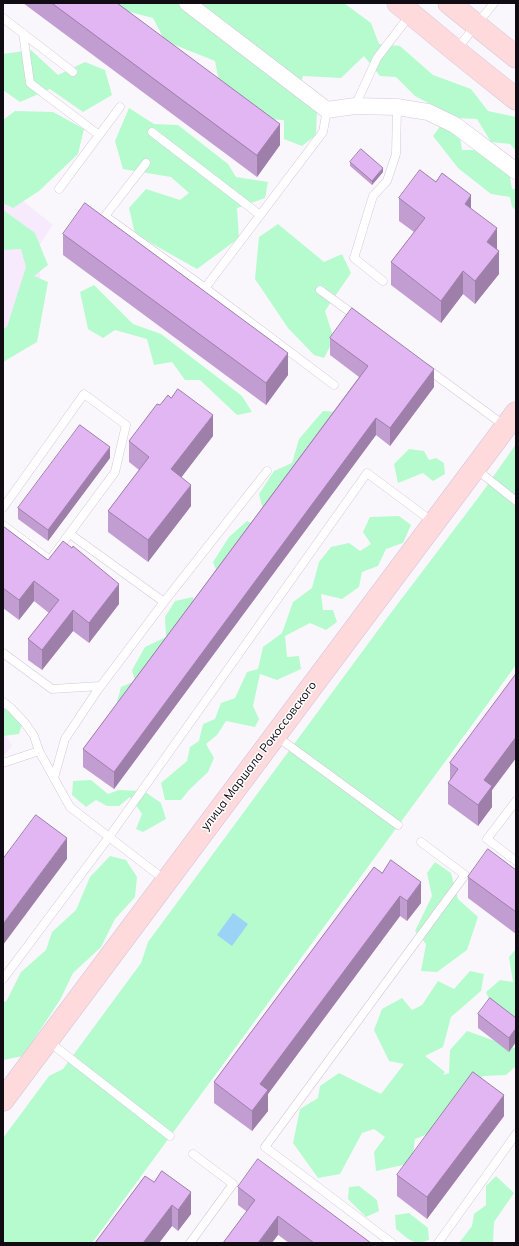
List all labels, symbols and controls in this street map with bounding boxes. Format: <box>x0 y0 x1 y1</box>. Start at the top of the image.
street label: улица Маршала Рокоссовского <box>198 678 320 834</box>

